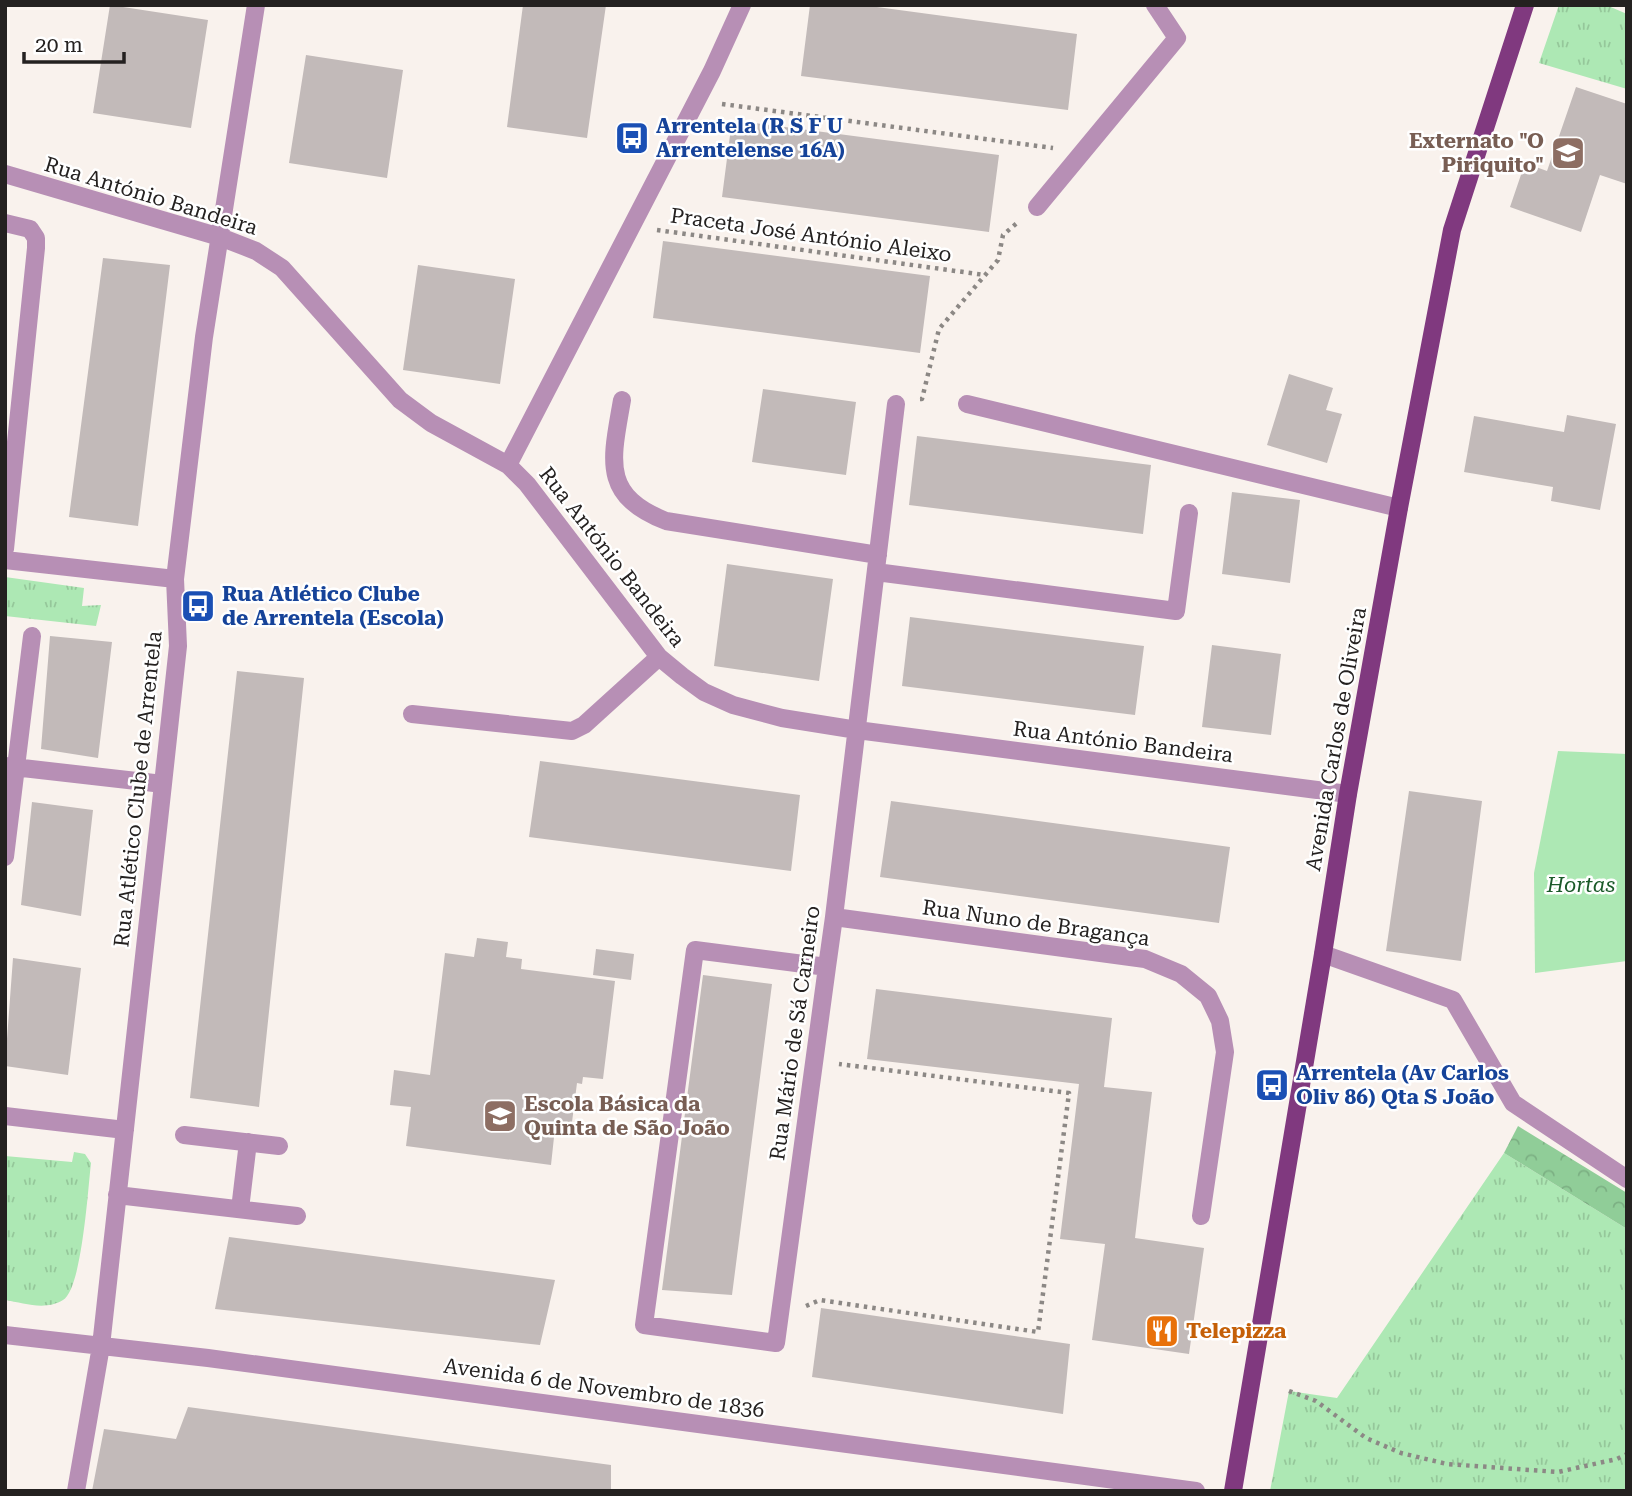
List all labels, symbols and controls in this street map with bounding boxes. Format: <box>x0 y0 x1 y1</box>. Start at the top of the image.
scale bar <box>24 21 124 65</box>
text: 20 m <box>35 33 83 57</box>
place label: Arrentela (R S F U Arrentelense 16A) <box>656 114 845 162</box>
bus stop icon: Arrentela (R S F U Arrentelense 16A) <box>613 119 651 157</box>
place label: Externato "O Piriquito" <box>1409 129 1544 177</box>
school or university icon: Externato "O Piriquito" <box>1549 134 1587 172</box>
street label: Rua António Bandeira <box>42 152 261 240</box>
street label: Praceta José António Aleixo <box>669 203 953 267</box>
street label: Rua António Bandeira <box>534 462 690 652</box>
place label: Rua Atlético Clube de Arrentela (Escola) <box>222 582 444 630</box>
bus stop icon: Rua Atlético Clube de Arrentela (Escola) <box>179 587 217 625</box>
street label: Avenida Carlos de Oliveira <box>1301 605 1371 873</box>
street label: Rua Atlético Clube de Arrentela <box>109 629 167 948</box>
street label: Rua António Bandeira <box>1012 717 1235 767</box>
park label: Hortas <box>1546 873 1616 897</box>
street label: Rua Nuno de Bragança <box>921 895 1152 951</box>
street label: Rua Mário de Sá Carneiro <box>765 904 825 1162</box>
place label: Arrentela (Av Carlos Oliv 86) Qta S João <box>1296 1061 1509 1109</box>
bus stop icon: Arrentela (Av Carlos Oliv 86) Qta S João <box>1253 1066 1291 1104</box>
place label: Escola Básica da Quinta de São João <box>524 1092 730 1140</box>
school or university icon: Escola Básica da Quinta de São João <box>481 1097 519 1135</box>
restaurant icon: Telepizza <box>1143 1312 1181 1350</box>
place label: Telepizza <box>1186 1319 1287 1343</box>
street label: Avenida 6 de Novembro de 1836 <box>442 1354 766 1422</box>

